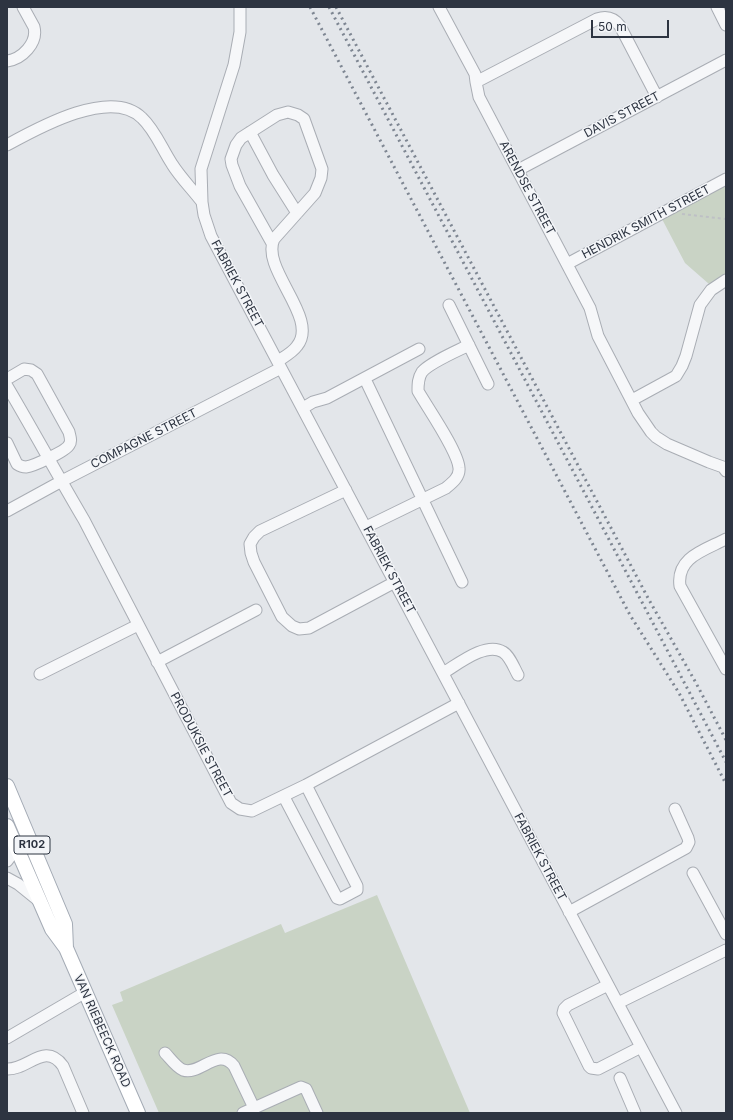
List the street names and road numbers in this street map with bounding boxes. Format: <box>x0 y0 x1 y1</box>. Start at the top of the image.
street label: DAVIS STREET <box>582 89 662 141</box>
street label: ARENDSE STREET <box>496 138 558 238</box>
street label: HENDRIK SMITH STREET <box>579 182 713 262</box>
street label: FABRIEK STREET <box>208 238 266 330</box>
street label: COMPAGNE STREET <box>88 406 200 472</box>
street label: FABRIEK STREET <box>360 524 418 616</box>
street label: PRODUKSIE STREET <box>167 690 235 800</box>
street label: FABRIEK STREET <box>511 811 569 903</box>
road number: R102 <box>14 836 50 854</box>
street label: VAN RIEBEECK ROAD <box>71 972 133 1090</box>

